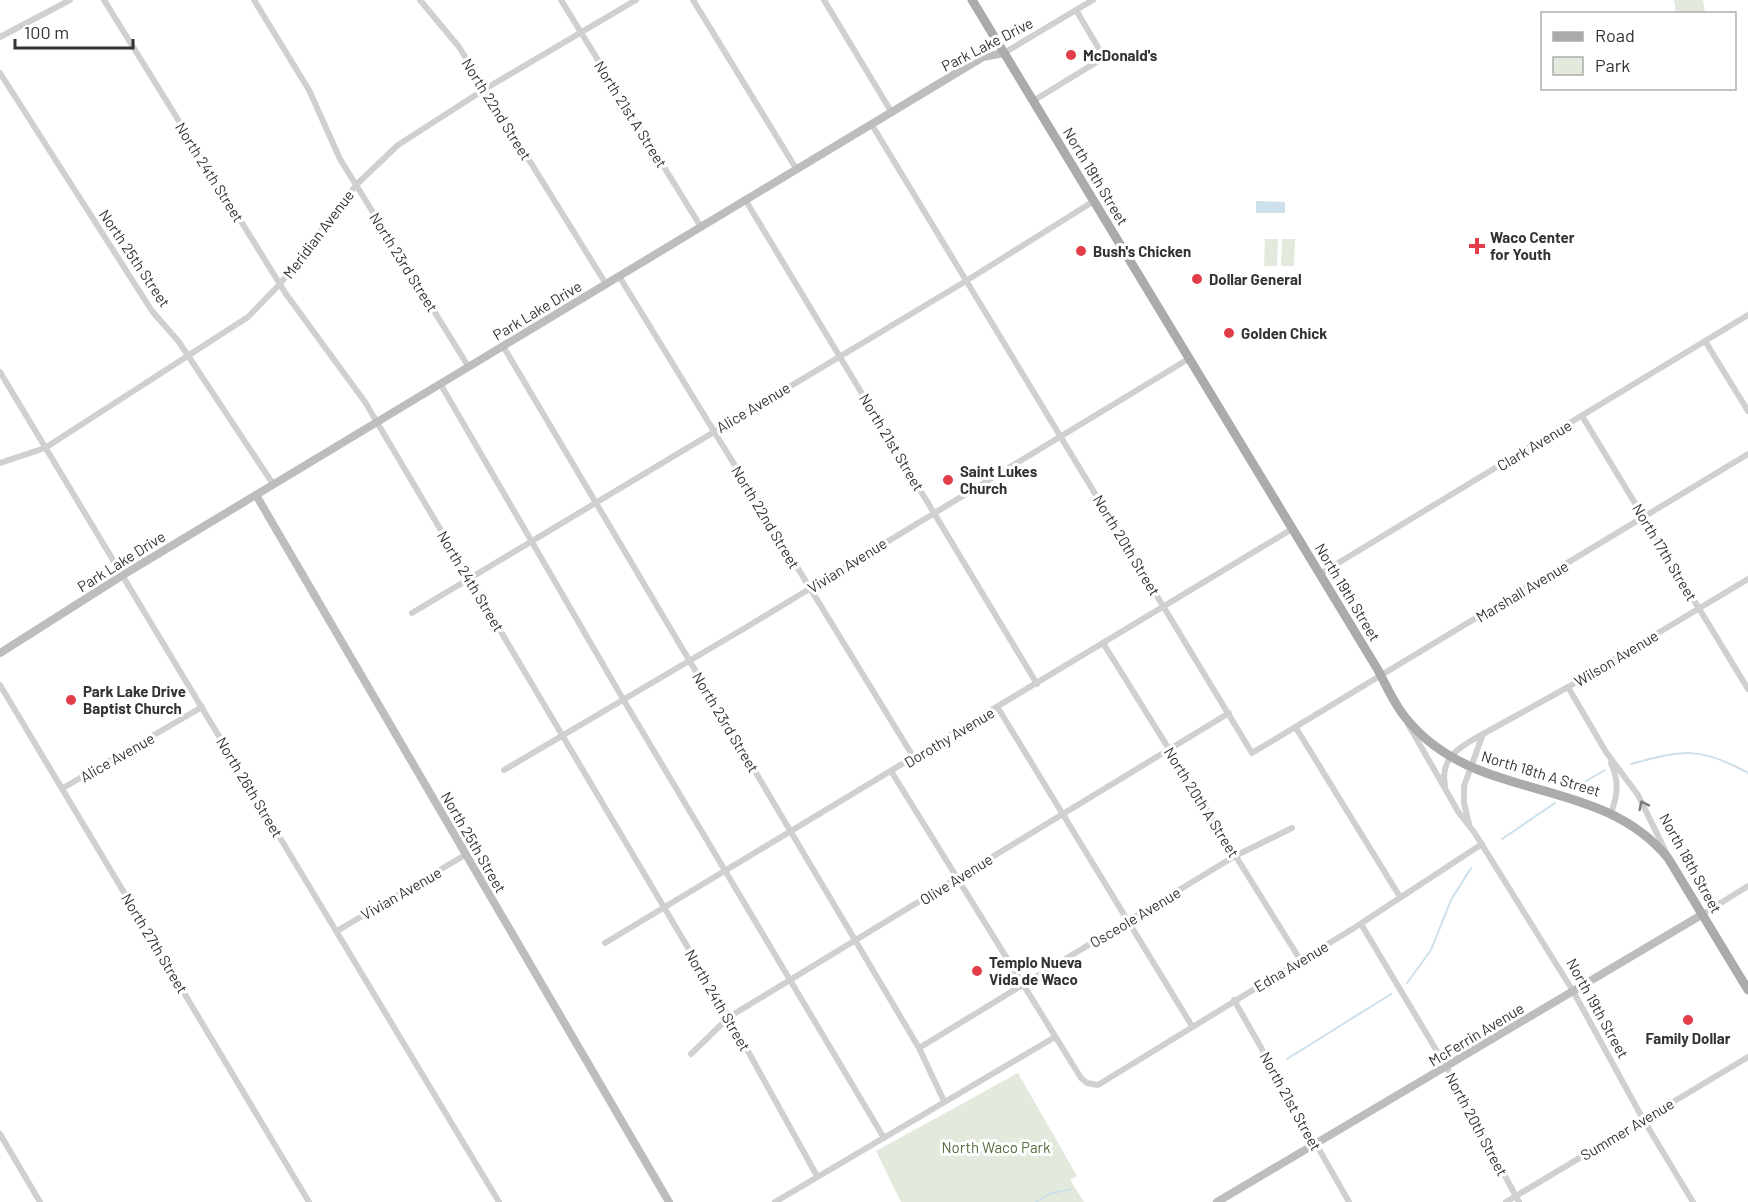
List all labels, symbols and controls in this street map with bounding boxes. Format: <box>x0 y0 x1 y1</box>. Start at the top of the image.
scale bar <box>15 12 134 50</box>
legend <box>1541 12 1736 90</box>
street label: Park Lake Drive <box>938 13 1036 75</box>
text: 100 m <box>24 21 69 43</box>
text: Road <box>1595 24 1635 46</box>
place label: McDonald's <box>1083 46 1158 64</box>
marker: McDonald's <box>1064 48 1078 62</box>
text: Park <box>1595 54 1630 76</box>
street label: North 22nd Street <box>458 55 536 163</box>
street label: North 21st A Street <box>591 57 671 171</box>
street label: North 24th Street <box>172 119 248 225</box>
street label: North 19th Street <box>1060 124 1132 228</box>
street label: Meridian Avenue <box>279 186 357 282</box>
street label: North 25th Street <box>96 206 174 310</box>
street label: North 23rd Street <box>366 209 442 315</box>
place label: Waco Center for Youth <box>1490 228 1575 263</box>
marker: Waco Center for Youth <box>1468 237 1486 255</box>
place label: Bush's Chicken <box>1093 242 1191 260</box>
marker: Bush's Chicken <box>1074 244 1088 258</box>
place label: Dollar General <box>1209 270 1302 288</box>
marker: Dollar General <box>1190 272 1204 286</box>
street label: Park Lake Drive <box>489 276 585 344</box>
place label: Golden Chick <box>1241 324 1327 342</box>
marker: Golden Chick <box>1222 326 1236 340</box>
street label: Alice Avenue <box>713 378 793 436</box>
street label: North 21st Street <box>856 390 928 494</box>
street label: Clark Avenue <box>1493 416 1575 474</box>
street label: North 22nd Street <box>728 462 804 572</box>
place label: Saint Lukes Church <box>960 462 1038 497</box>
marker: Saint Lukes Church <box>941 473 955 487</box>
street label: North 20th Street <box>1090 491 1164 599</box>
street label: North 17th Street <box>1629 500 1701 604</box>
street label: Park Lake Drive <box>74 527 168 595</box>
street label: North 24th Street <box>434 527 508 635</box>
street label: Vivian Avenue <box>804 534 890 596</box>
street label: North 19th Street <box>1312 540 1384 644</box>
street label: Marshall Avenue <box>1473 556 1571 626</box>
street label: Wilson Avenue <box>1571 626 1661 690</box>
street label: North 23rd Street <box>689 669 763 775</box>
place label: Park Lake Drive Baptist Church <box>83 682 186 717</box>
marker: Park Lake Drive Baptist Church <box>64 693 78 707</box>
street label: Dorothy Avenue <box>901 703 997 771</box>
street label: Alice Avenue <box>77 729 157 785</box>
street label: North 26th Street <box>213 734 287 840</box>
street label: North 20th A Street <box>1161 744 1243 860</box>
street label: North 18th A Street <box>1479 746 1603 800</box>
street label: North 25th Street <box>438 788 510 896</box>
one-way arrow <box>1638 801 1650 812</box>
street label: North 18th Street <box>1656 810 1726 916</box>
street label: Olive Avenue <box>916 850 996 908</box>
street label: Vivian Avenue <box>358 863 444 923</box>
street label: Osceole Avenue <box>1086 883 1184 951</box>
street label: North 27th Street <box>118 890 192 996</box>
street label: Edna Avenue <box>1250 937 1332 995</box>
street label: North 24th Street <box>682 946 754 1054</box>
place label: Templo Nueva Vida de Waco <box>989 953 1082 988</box>
street label: North 19th Street <box>1563 955 1633 1061</box>
marker: Templo Nueva Vida de Waco <box>970 964 984 978</box>
street label: McFerrin Avenue <box>1425 998 1527 1070</box>
marker: Family Dollar <box>1681 1013 1695 1027</box>
place label: Family Dollar <box>1646 1029 1731 1047</box>
street label: North 21st Street <box>1256 1048 1326 1154</box>
street label: North 20th Street <box>1442 1069 1512 1179</box>
street label: Summer Avenue <box>1577 1094 1677 1164</box>
park label: North Waco Park <box>941 1138 1051 1156</box>

